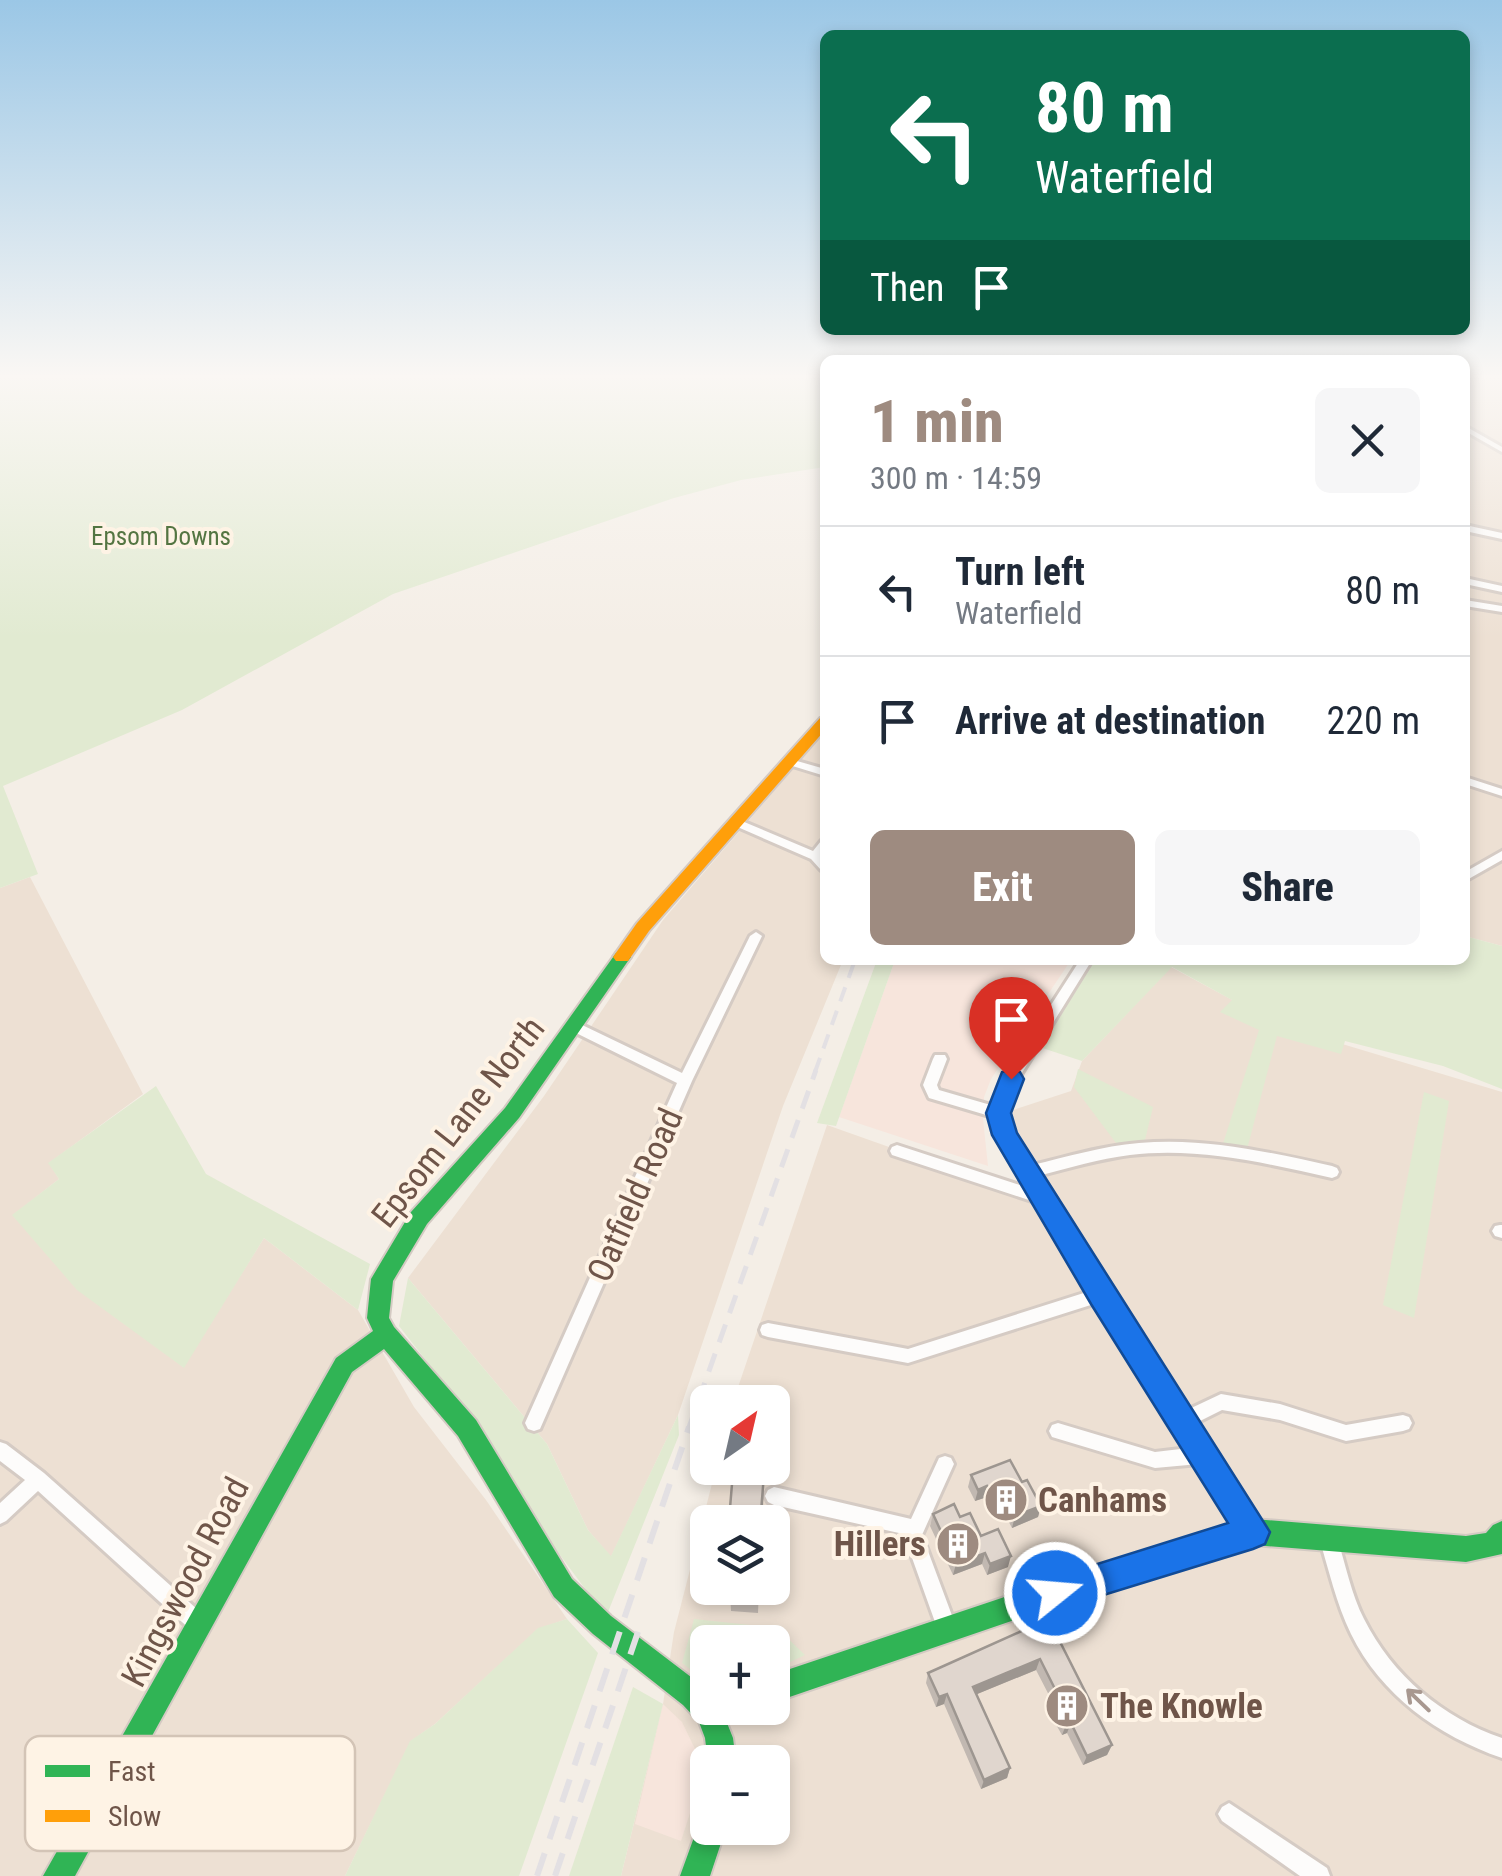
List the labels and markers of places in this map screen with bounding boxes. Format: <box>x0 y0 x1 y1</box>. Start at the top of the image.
pin <box>969 977 1054 1080</box>
building icon: Canhams <box>983 1477 1029 1523</box>
place label: Canhams <box>1038 1480 1167 1521</box>
building icon: Hillers <box>935 1521 981 1567</box>
place label: Hillers <box>834 1524 926 1565</box>
building icon: The Knowle <box>1044 1683 1090 1729</box>
place label: The Knowle <box>1100 1686 1263 1727</box>

